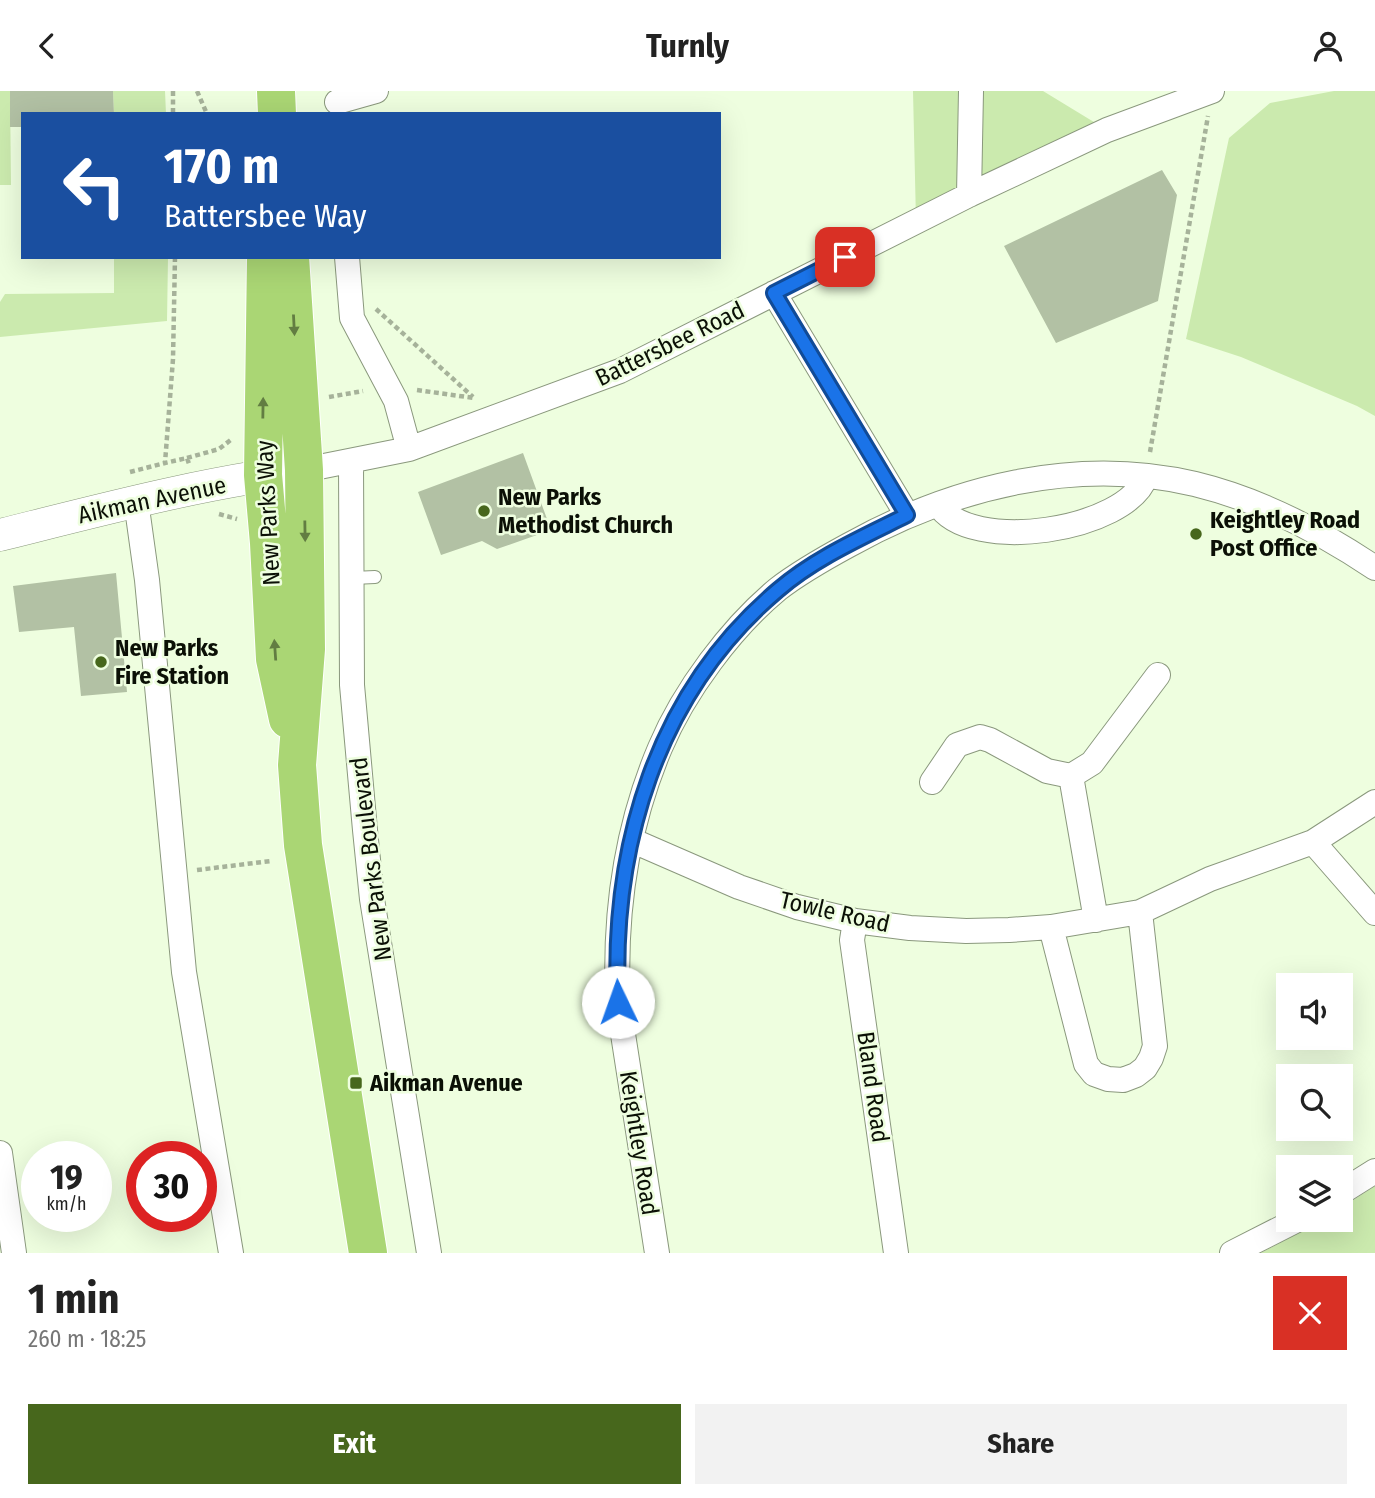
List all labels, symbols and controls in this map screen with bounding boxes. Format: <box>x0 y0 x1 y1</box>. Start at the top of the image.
icon: back <box>28 27 66 65</box>
text: Turnly <box>646 27 729 65</box>
icon: person <box>1309 27 1347 65</box>
text: 170 m <box>164 137 280 196</box>
icon: left <box>49 140 140 231</box>
text: Battersbee Way <box>164 197 366 235</box>
pin <box>815 227 875 287</box>
icon: arrive <box>826 238 864 276</box>
street label: Battersbee Road <box>591 296 749 392</box>
one-way arrow <box>288 315 299 337</box>
one-way arrow <box>258 396 269 418</box>
street label: New Parks Way <box>250 439 286 586</box>
street label: Aikman Avenue <box>75 471 229 529</box>
place label: New Parks Methodist Church <box>498 483 673 539</box>
marker: New Parks Methodist Church <box>476 503 492 519</box>
place label: Keightley Road Post Office <box>1210 506 1360 562</box>
one-way arrow <box>299 520 311 542</box>
marker: Keightley Road Post Office <box>1188 526 1204 542</box>
place label: New Parks Fire Station <box>115 634 229 690</box>
one-way arrow <box>269 639 280 661</box>
marker: New Parks Fire Station <box>93 654 109 670</box>
street label: New Parks Boulevard <box>345 755 397 963</box>
street label: Towle Road <box>777 886 893 938</box>
position arrow <box>581 965 655 1039</box>
map controls <box>1276 973 1353 1232</box>
button: sound <box>1276 973 1353 1050</box>
street label: Bland Road <box>851 1030 895 1144</box>
button: search <box>1276 1064 1353 1141</box>
place label: Aikman Avenue <box>369 1069 523 1097</box>
street label: Keightley Road <box>614 1069 664 1217</box>
marker: Aikman Avenue <box>348 1075 364 1091</box>
speed limit sign: 30 <box>126 1141 217 1232</box>
button: layers <box>1276 1155 1353 1232</box>
text: 19 <box>50 1156 83 1198</box>
text: km/h <box>46 1193 87 1215</box>
text: 1 min <box>28 1274 119 1324</box>
button: close <box>1273 1276 1347 1350</box>
text: 260 m · 18:25 <box>28 1325 146 1353</box>
button: Exit <box>28 1404 681 1484</box>
button: Share <box>695 1404 1347 1484</box>

